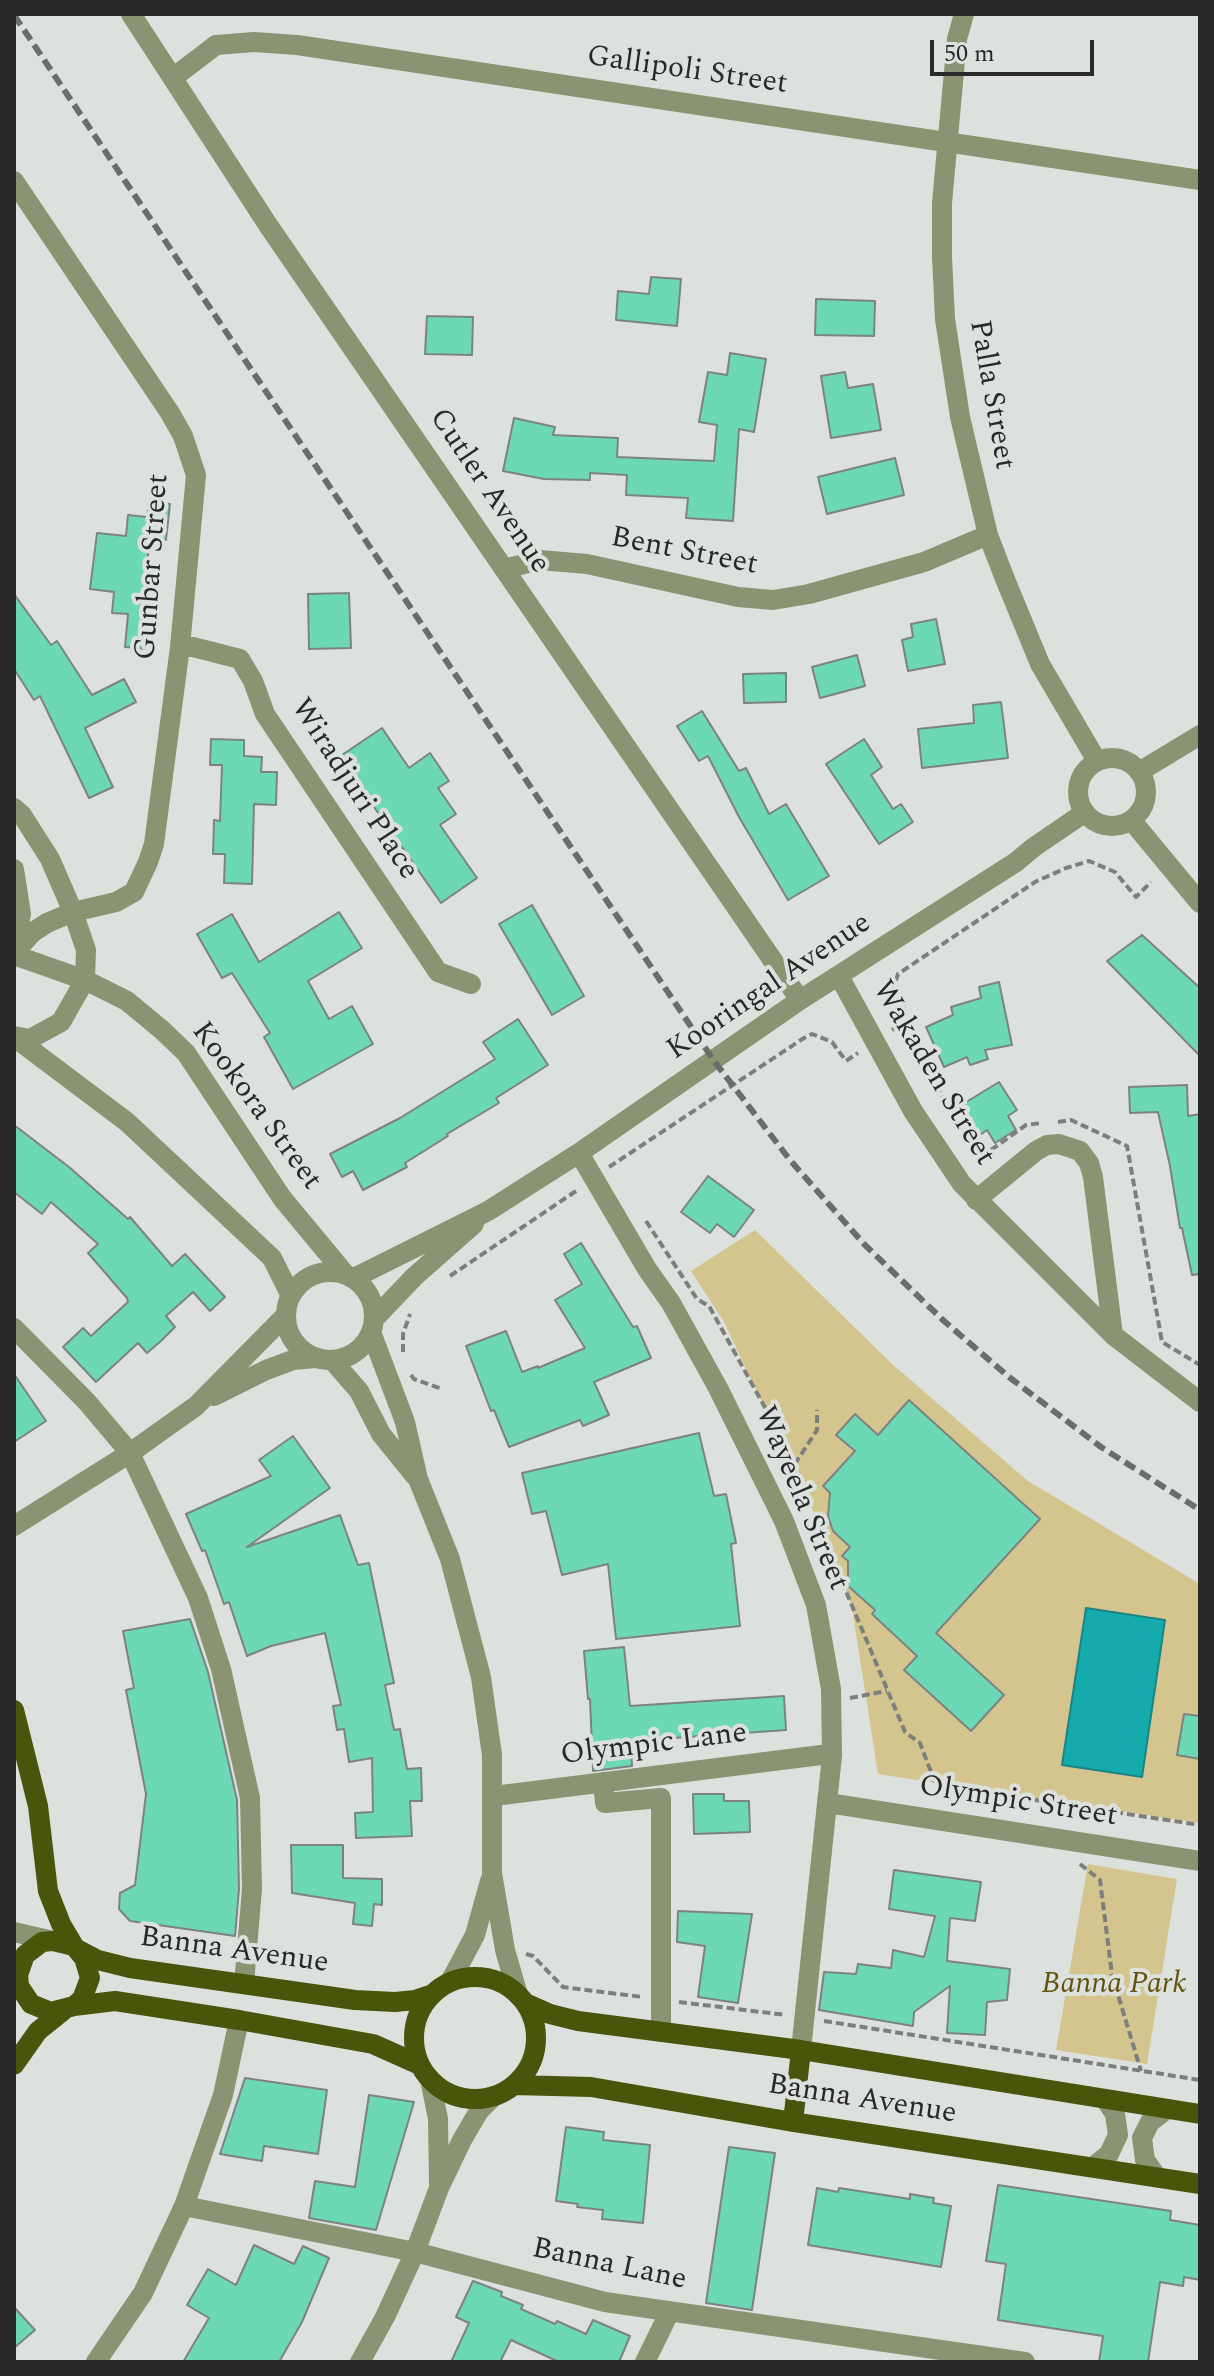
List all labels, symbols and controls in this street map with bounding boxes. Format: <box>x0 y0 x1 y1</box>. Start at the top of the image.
scale bar <box>934 24 1098 74</box>
text: 50 m <box>944 36 995 72</box>
street label: Gallipoli Street <box>584 40 790 104</box>
street label: Palla Street <box>959 317 1021 473</box>
street label: Cutler Avenue <box>420 403 556 581</box>
street label: Gunbar Street <box>130 473 178 661</box>
street label: Bent Street <box>608 521 760 585</box>
street label: Wiradjuri Place <box>281 693 425 887</box>
street label: Kooringal Avenue <box>661 907 879 1069</box>
street label: Wakaden Street <box>863 975 1001 1173</box>
street label: Kookora Street <box>182 1016 328 1198</box>
street label: Wayeela Street <box>745 1402 855 1596</box>
street label: Olympic Lane <box>559 1717 749 1775</box>
street label: Olympic Street <box>916 1770 1120 1836</box>
street label: Banna Avenue <box>137 1921 331 1983</box>
park label: Banna Park <box>1042 1968 1186 2004</box>
street label: Banna Avenue <box>765 2068 959 2134</box>
street label: Banna Lane <box>528 2232 690 2300</box>

